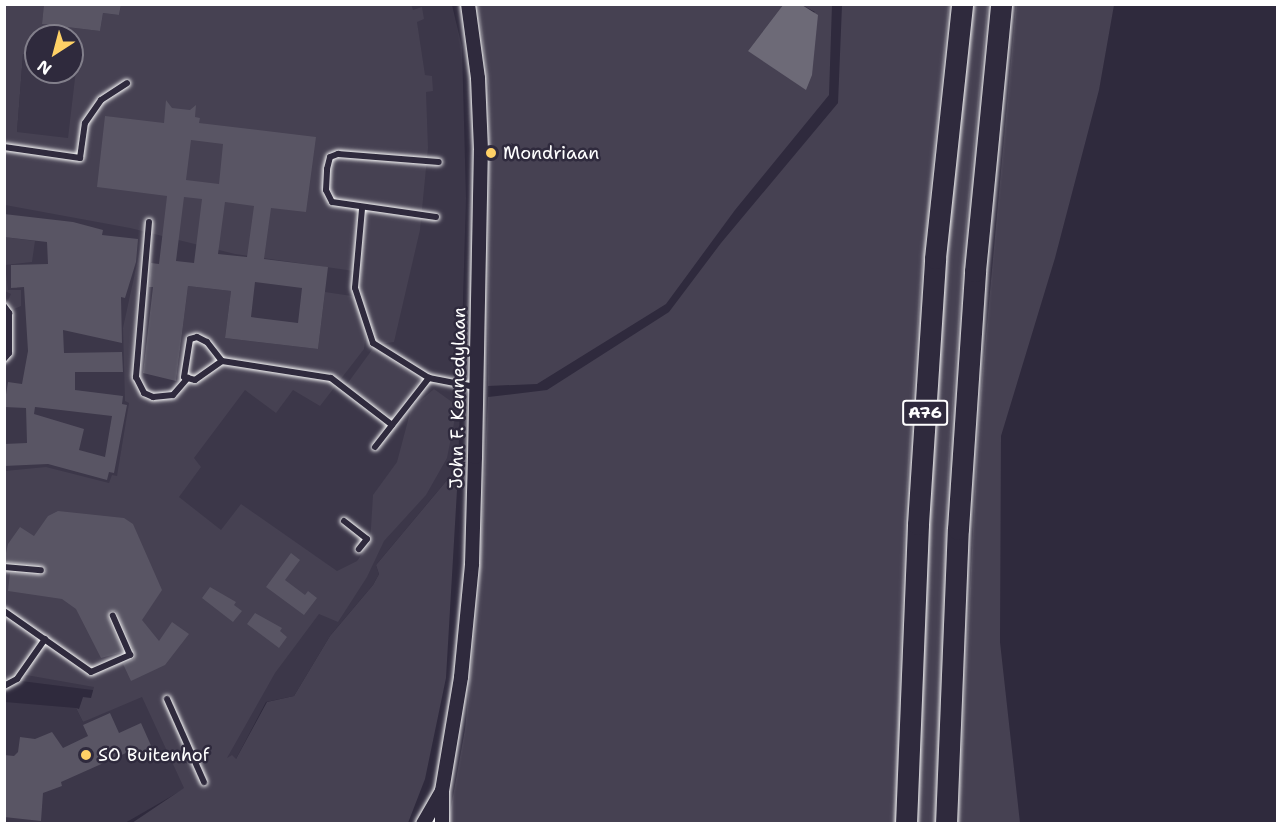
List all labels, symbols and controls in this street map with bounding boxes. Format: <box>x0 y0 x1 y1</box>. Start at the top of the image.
north arrow <box>24 24 84 84</box>
text: N <box>33 55 56 80</box>
place label: Mondriaan <box>503 142 599 164</box>
marker: Mondriaan <box>484 146 498 160</box>
street label: John F. Kennedylaan <box>446 307 470 489</box>
road number: A76 <box>901 400 949 426</box>
place label: SO Buitenhof <box>98 744 209 766</box>
marker: SO Buitenhof <box>79 748 93 762</box>

